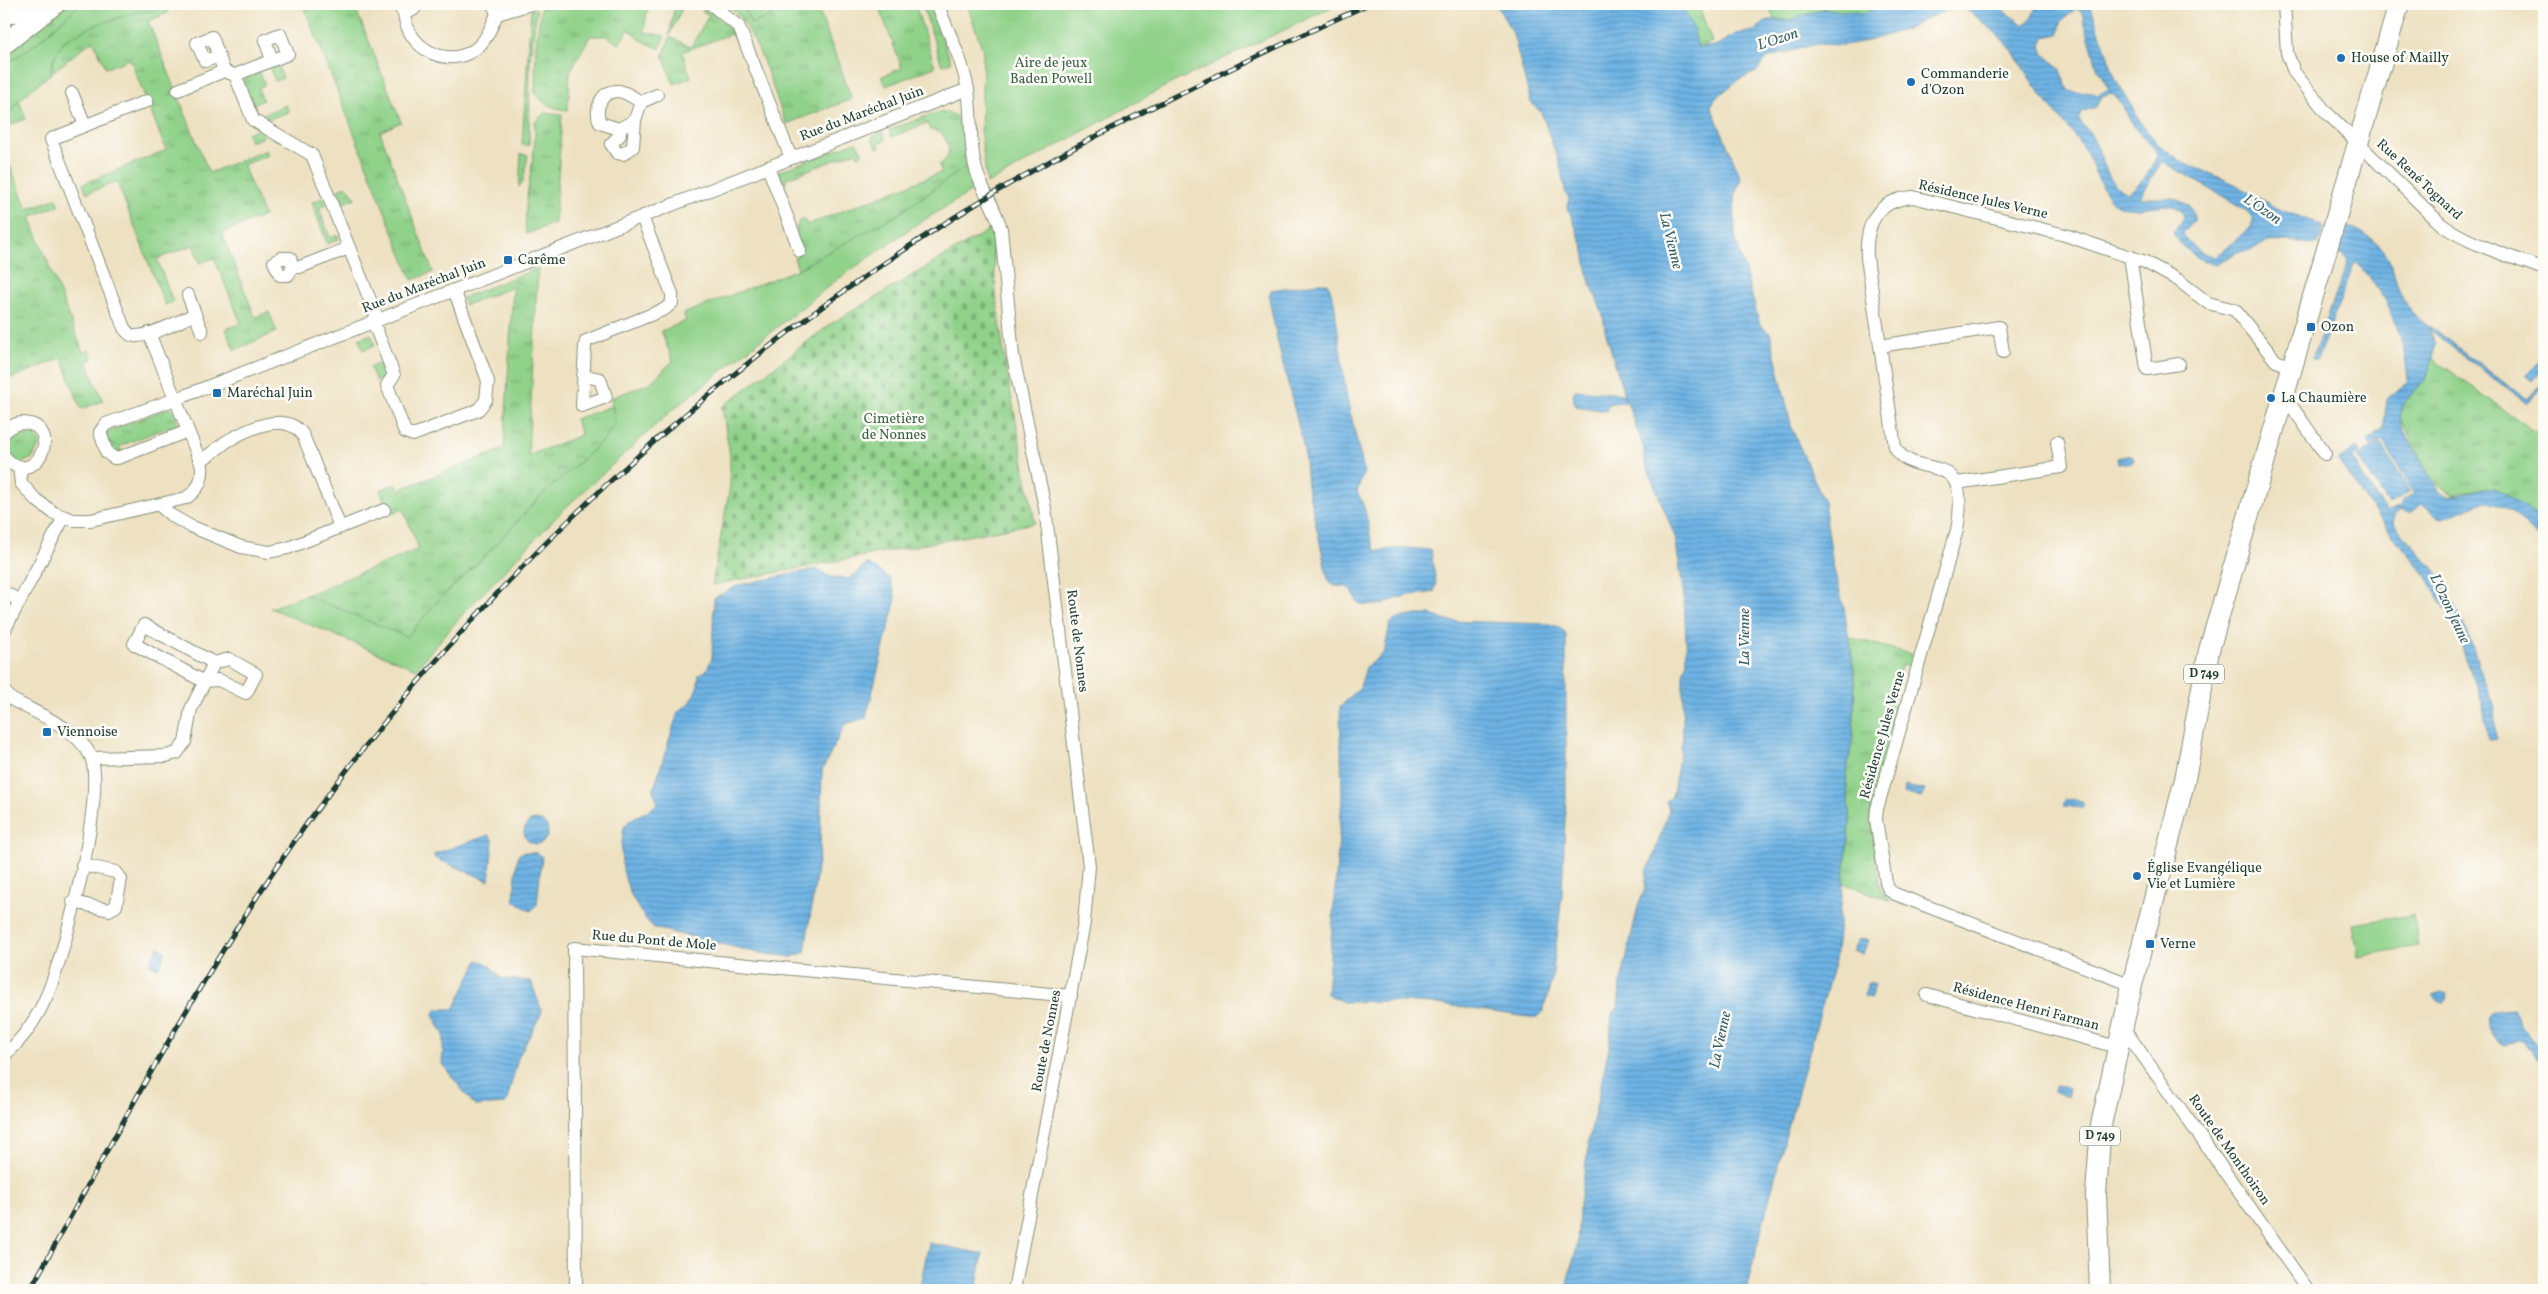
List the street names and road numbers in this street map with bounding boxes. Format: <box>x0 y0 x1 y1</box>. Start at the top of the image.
street label: Rue du Maréchal Juin <box>797 82 927 146</box>
street label: Rue René Tognard <box>2372 135 2466 225</box>
street label: Résidence Jules Verne <box>1916 176 2050 224</box>
street label: Rue du Maréchal Juin <box>359 254 489 318</box>
street label: Route de Nonnes <box>1061 589 1093 693</box>
road number: D 749 <box>2184 664 2224 684</box>
street label: Résidence Jules Verne <box>1856 668 1910 801</box>
street label: Rue du Pont de Mole <box>591 926 717 956</box>
street label: Résidence Henri Farman <box>1951 978 2101 1036</box>
street label: Route de Nonnes <box>1028 988 1066 1094</box>
street label: Route de Monthoiron <box>2184 1091 2274 1209</box>
road number: D 749 <box>2080 1126 2120 1146</box>

